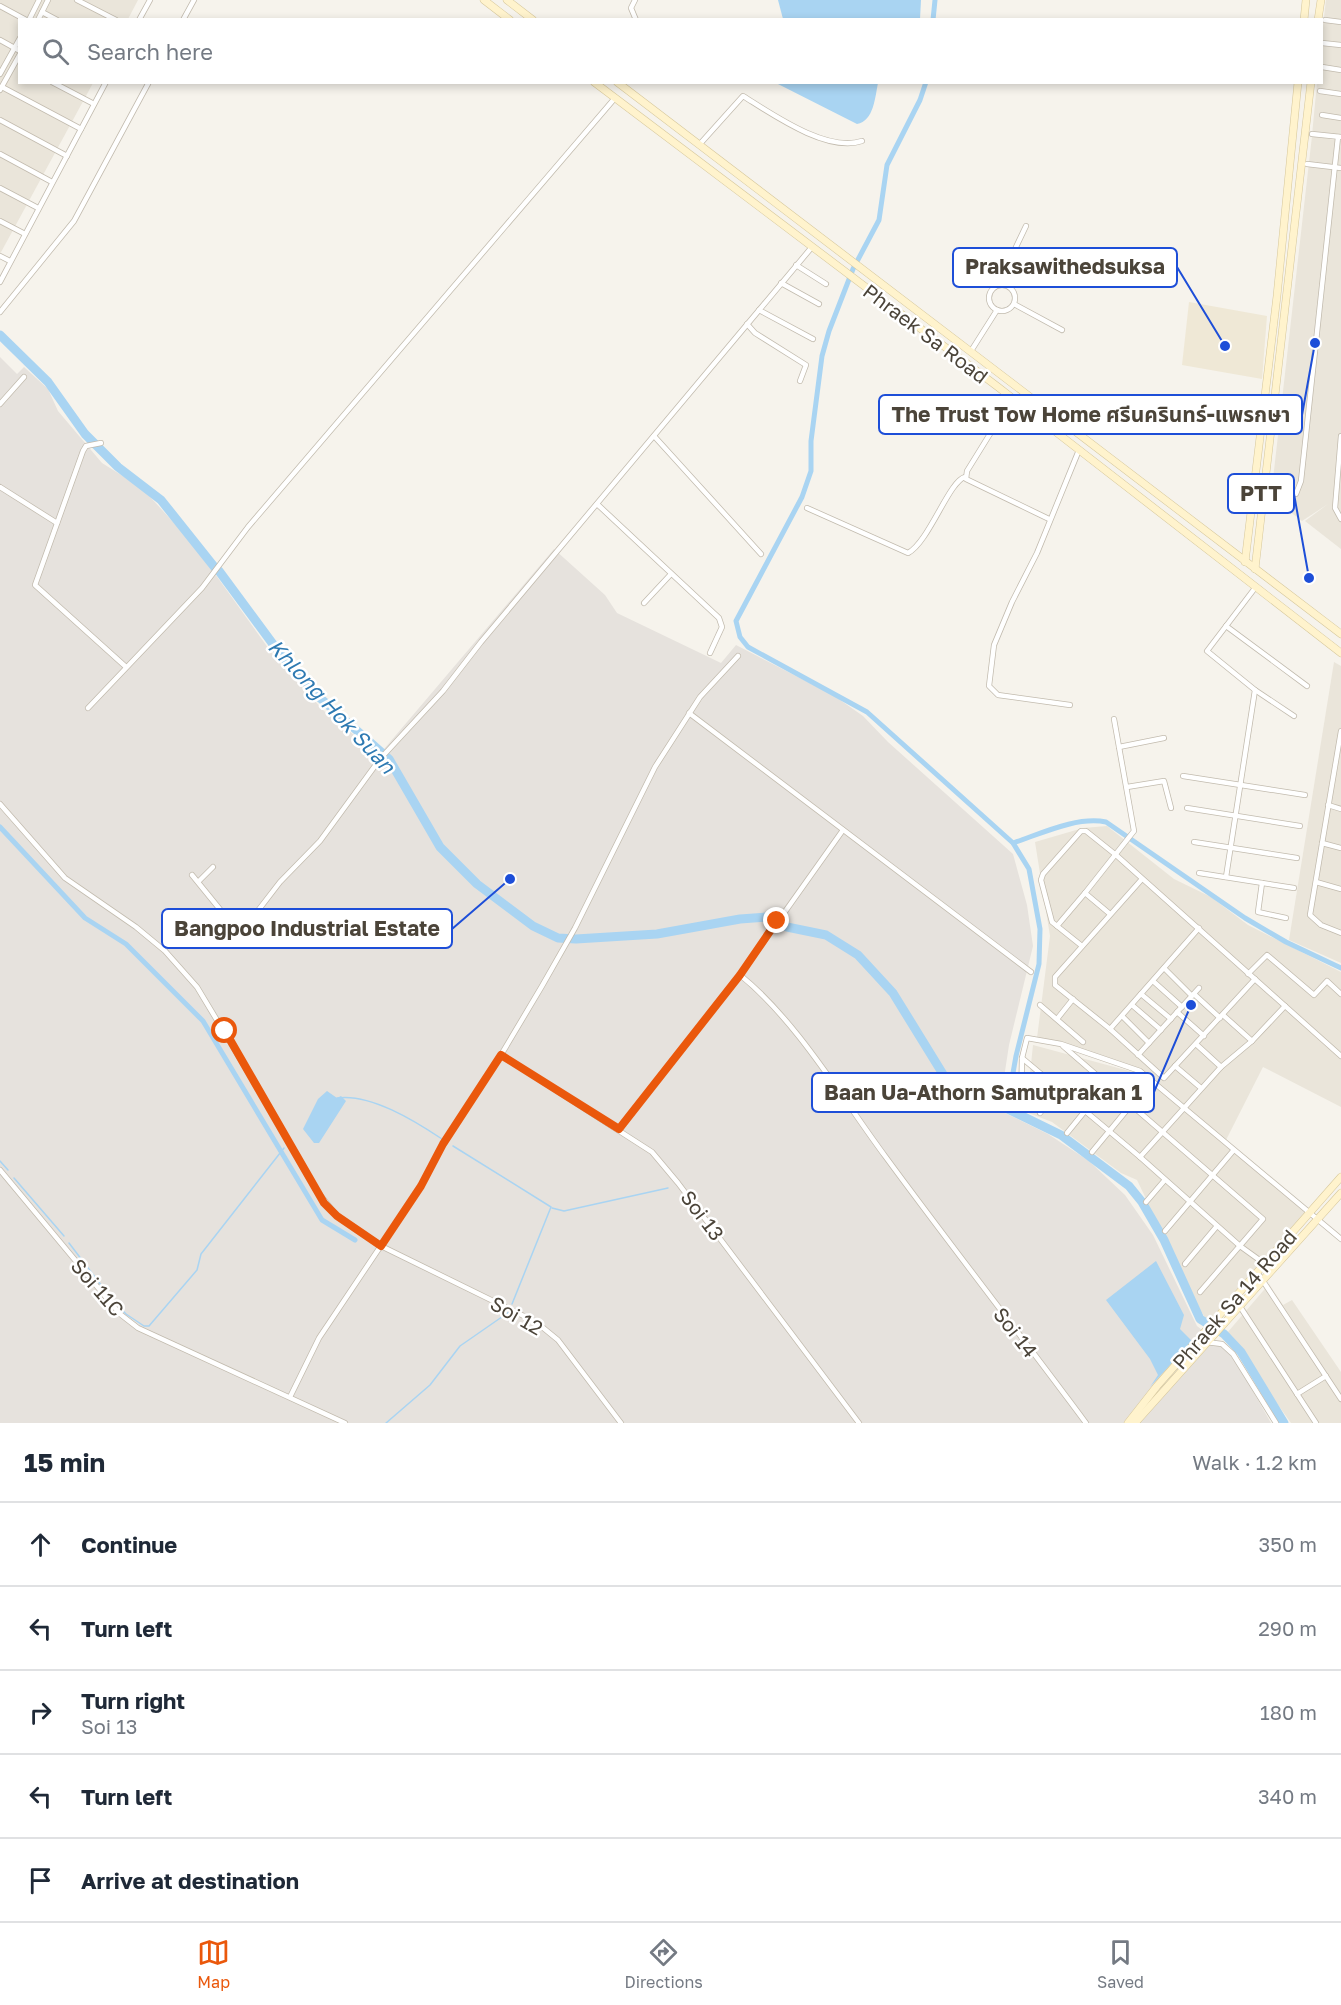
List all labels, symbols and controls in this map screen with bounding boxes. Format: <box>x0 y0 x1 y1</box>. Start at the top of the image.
search box <box>18 18 1323 84</box>
icon: search <box>39 35 72 68</box>
text: Search here <box>87 38 213 65</box>
callout: Praksawithedsuksa <box>953 248 1177 287</box>
text: Praksawithedsuksa <box>965 253 1165 279</box>
street label: Phraek Sa Road <box>859 278 993 388</box>
callout: The Trust Tow Home ศรีนครินทร์-แพรกษา <box>879 395 1302 434</box>
text: The Trust Tow Home ศรีนครินทร์-แพรกษา <box>892 401 1290 427</box>
callout: PTT <box>1228 474 1294 513</box>
text: PTT <box>1240 480 1282 506</box>
water label: Khlong Hok Suan <box>263 633 402 779</box>
route end <box>763 907 789 933</box>
callout: Bangpoo Industrial Estate <box>162 909 452 948</box>
text: Bangpoo Industrial Estate <box>174 915 440 941</box>
route start <box>211 1017 237 1043</box>
callout: Baan Ua-Athorn Samutprakan 1 <box>812 1073 1154 1112</box>
text: Baan Ua-Athorn Samutprakan 1 <box>824 1079 1142 1105</box>
street label: Soi 13 <box>676 1185 730 1245</box>
street label: Phraek Sa 14 Road <box>1167 1224 1301 1374</box>
street label: Soi 11C <box>67 1253 129 1321</box>
street label: Soi 12 <box>487 1290 547 1340</box>
street label: Soi 14 <box>989 1302 1043 1362</box>
text: 15 min <box>24 1447 105 1478</box>
text: Walk · 1.2 km <box>1192 1450 1317 1474</box>
icon: ahead <box>24 1528 57 1561</box>
text: Continue <box>81 1531 177 1558</box>
text: 350 m <box>1259 1532 1317 1556</box>
icon: left <box>24 1612 57 1645</box>
text: Turn left <box>81 1615 172 1642</box>
text: 290 m <box>1258 1616 1317 1640</box>
text: Turn right <box>81 1687 185 1714</box>
icon: right <box>24 1696 57 1729</box>
text: 180 m <box>1260 1700 1317 1724</box>
text: Soi 13 <box>81 1714 138 1738</box>
icon: left <box>24 1780 57 1813</box>
text: Turn left <box>81 1783 172 1810</box>
text: 340 m <box>1258 1784 1317 1808</box>
icon: arrive <box>24 1864 57 1897</box>
text: Arrive at destination <box>81 1867 299 1894</box>
tab: Map <box>197 1936 230 1992</box>
tab: Directions <box>625 1936 703 1992</box>
tab: Saved <box>1097 1936 1144 1992</box>

